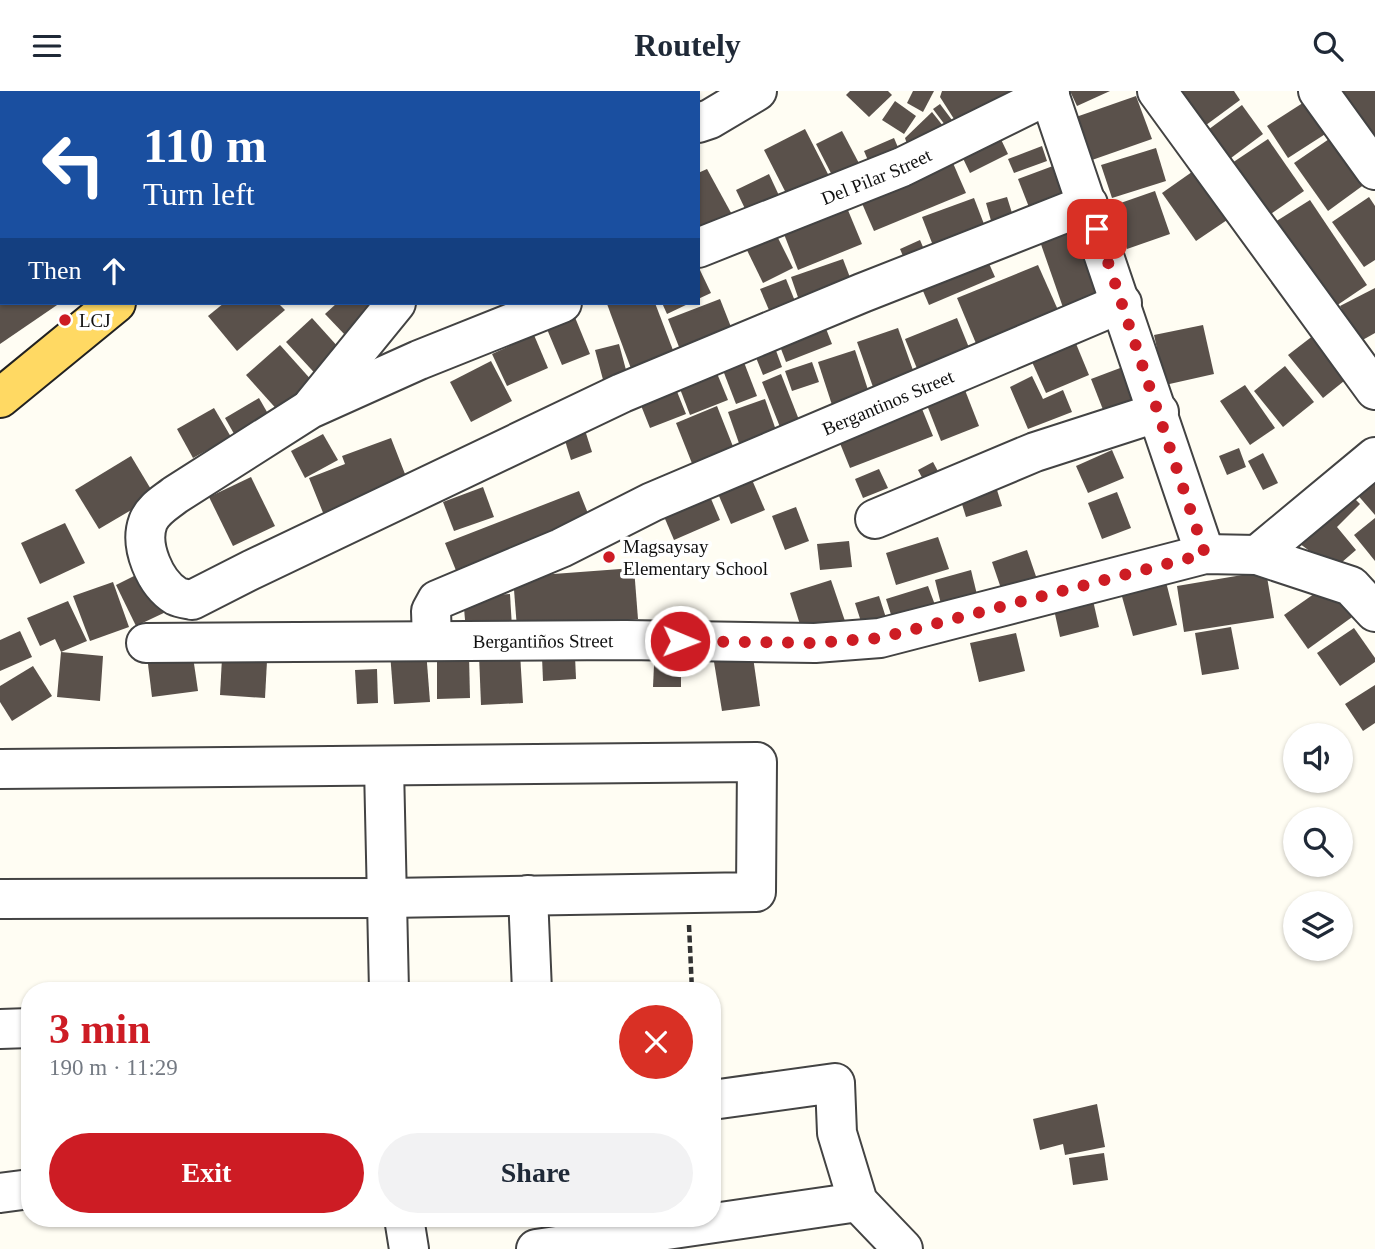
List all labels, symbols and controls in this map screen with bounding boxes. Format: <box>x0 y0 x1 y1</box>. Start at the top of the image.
icon: menu <box>28 27 66 65</box>
text: Routely <box>634 27 741 63</box>
icon: search <box>1309 27 1347 65</box>
text: 110 m <box>143 118 267 173</box>
icon: left <box>28 119 119 210</box>
street label: Del Pilar Street <box>818 144 935 209</box>
text: Turn left <box>143 176 255 212</box>
pin <box>1067 199 1127 259</box>
icon: arrive <box>1078 210 1116 248</box>
icon: ahead <box>95 252 133 290</box>
text: Then <box>28 256 81 285</box>
place label: LCJ <box>79 310 111 331</box>
marker: LCJ <box>57 312 73 328</box>
street label: Bergantinos Street <box>819 365 957 439</box>
place label: Magsaysay Elementary School <box>623 536 768 579</box>
marker: Magsaysay Elementary School <box>601 549 617 565</box>
position arrow <box>643 604 717 678</box>
street label: Bergantiños Street <box>473 630 614 651</box>
map controls <box>1283 723 1353 961</box>
button: sound <box>1283 723 1353 793</box>
button: search <box>1283 807 1353 877</box>
button: layers <box>1283 891 1353 961</box>
button: close <box>619 1005 693 1079</box>
text: 3 min <box>49 1006 151 1052</box>
text: 190 m · 11:29 <box>49 1055 178 1080</box>
button: Exit <box>49 1133 364 1213</box>
button: Share <box>378 1133 693 1213</box>

